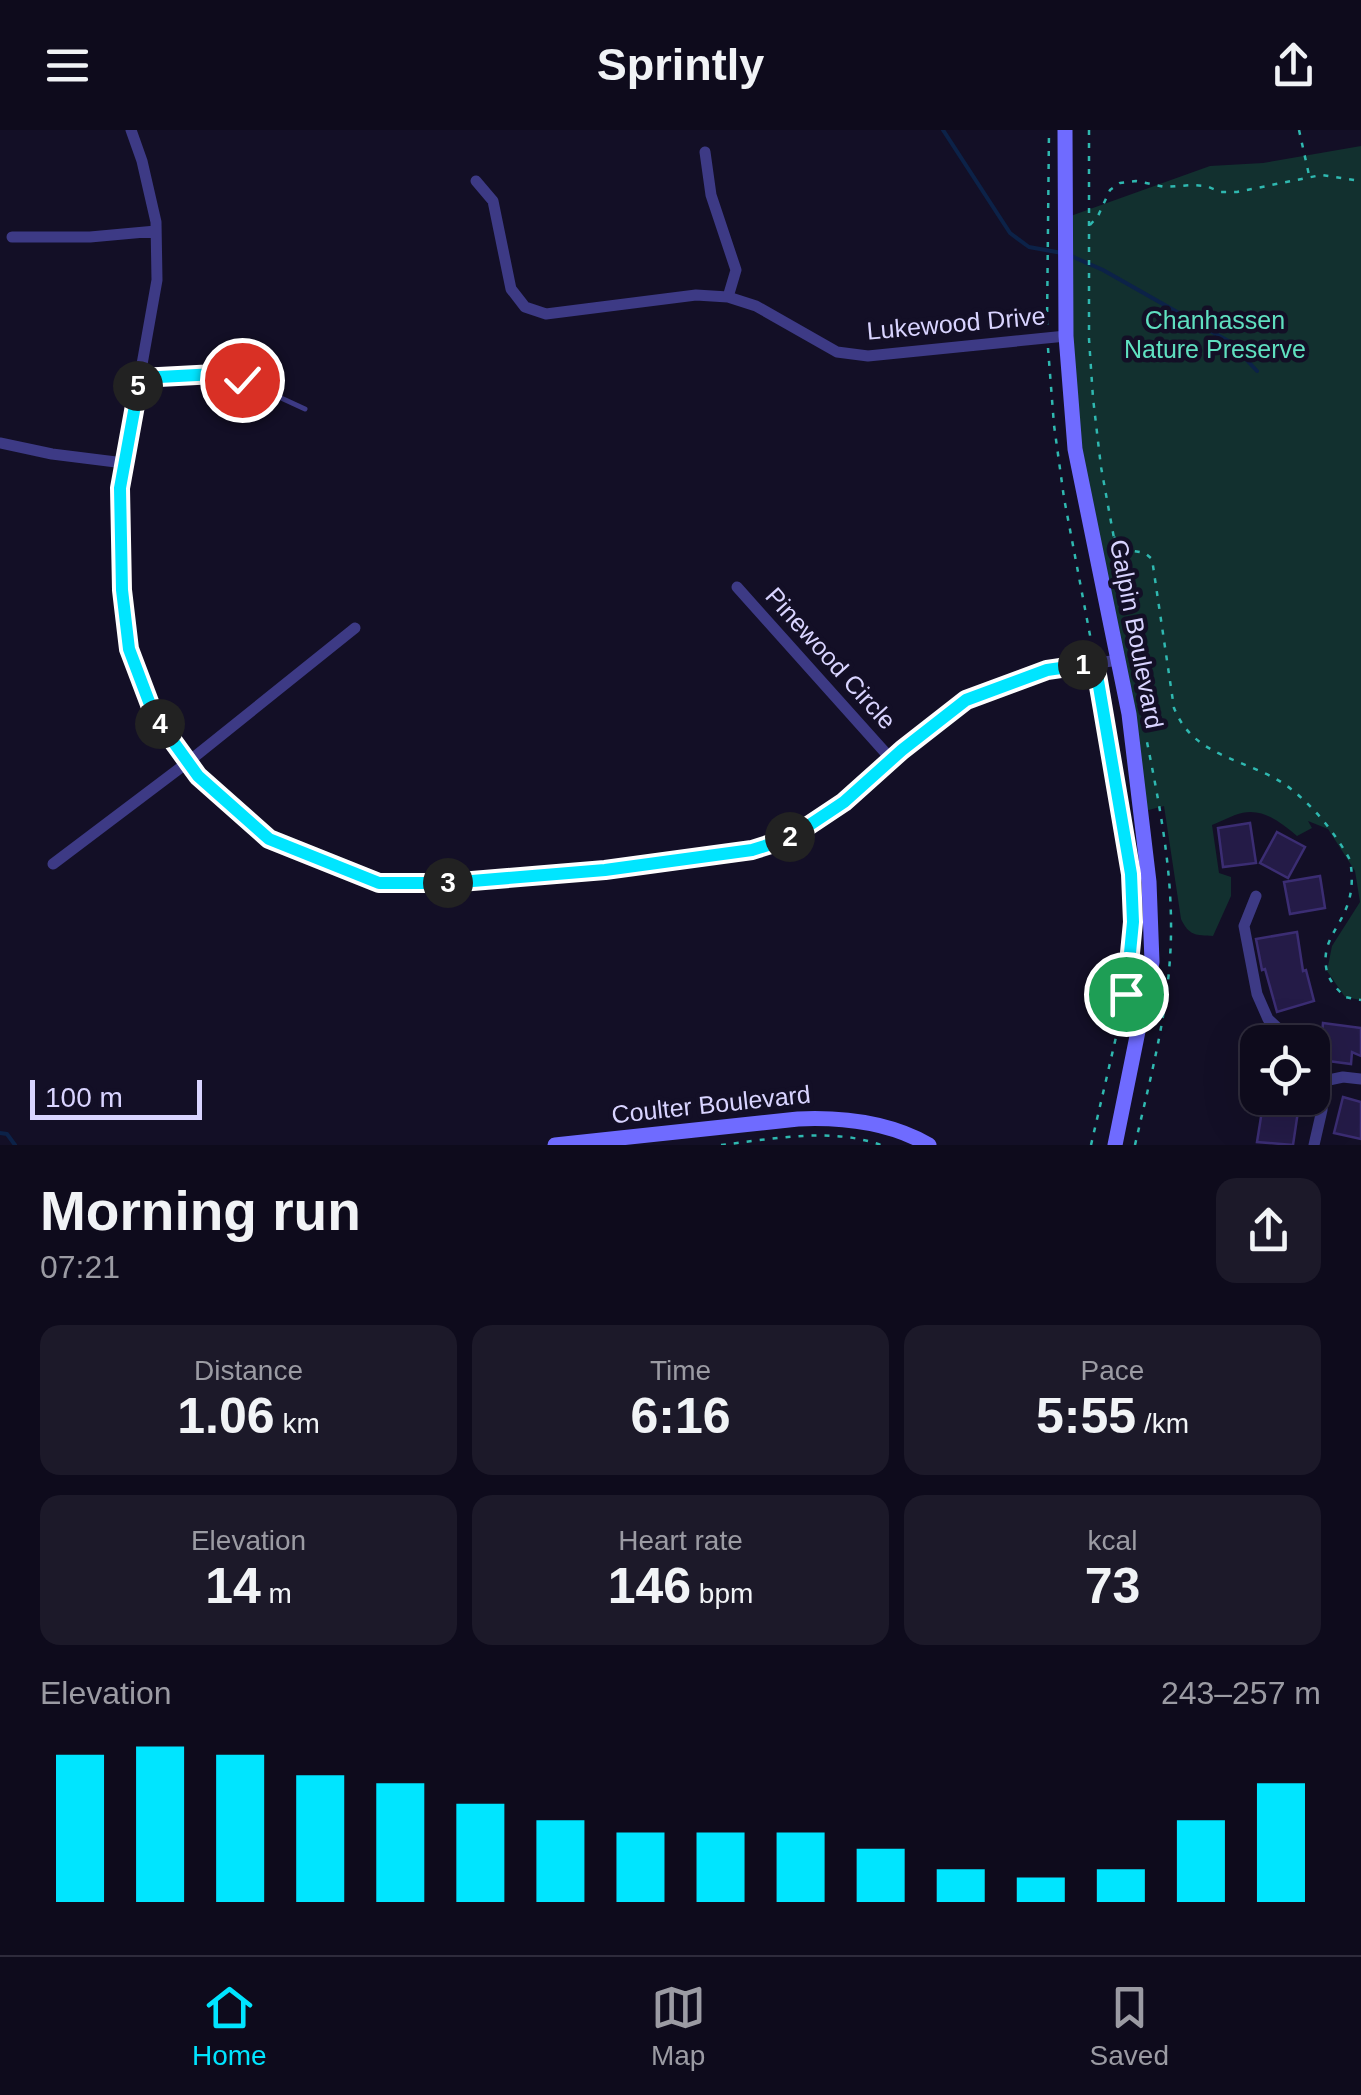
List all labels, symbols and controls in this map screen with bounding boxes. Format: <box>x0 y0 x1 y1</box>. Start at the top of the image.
icon: menu <box>40 38 95 93</box>
icon: share <box>1266 38 1321 93</box>
text: Sprintly <box>597 39 764 90</box>
street label: Lukewood Drive <box>865 301 1047 345</box>
park label: Chanhassen Nature Preserve <box>1124 306 1306 363</box>
pin <box>200 338 285 423</box>
icon: check <box>215 353 270 408</box>
pin: 5 <box>113 361 163 411</box>
text: 5 <box>130 370 146 401</box>
street label: Galpin Boulevard <box>1105 537 1169 731</box>
street label: Pinewood Circle <box>760 582 902 734</box>
pin: 1 <box>1058 640 1108 690</box>
text: 1 <box>1075 649 1091 680</box>
pin: 4 <box>135 699 185 749</box>
text: 4 <box>152 708 168 739</box>
pin: 2 <box>765 812 815 862</box>
text: 2 <box>782 821 798 852</box>
pin: 3 <box>423 858 473 908</box>
text: 3 <box>440 867 456 898</box>
pin <box>1084 952 1169 1037</box>
icon: arrive <box>1099 967 1154 1022</box>
map controls <box>1240 1025 1330 1115</box>
button: locate <box>1240 1025 1330 1115</box>
scale bar <box>30 1075 202 1120</box>
street label: Coulter Boulevard <box>610 1080 812 1128</box>
text: 100 m <box>45 1082 123 1113</box>
button: share <box>1216 1178 1321 1283</box>
text: Morning run <box>40 1180 361 1242</box>
text: 07:21 <box>40 1249 120 1285</box>
text: Distance <box>194 1355 303 1386</box>
text: Time <box>650 1355 711 1386</box>
text: Pace <box>1081 1355 1144 1386</box>
text: 1.06 <box>177 1388 275 1444</box>
text: 6:16 <box>630 1388 731 1444</box>
text: 5:55 <box>1036 1388 1136 1444</box>
text: km <box>275 1408 320 1439</box>
text: /km <box>1136 1408 1189 1439</box>
text: Elevation <box>191 1525 306 1556</box>
text: Heart rate <box>618 1525 743 1556</box>
text: kcal <box>1088 1525 1137 1556</box>
text: 14 <box>205 1558 261 1614</box>
text: 146 <box>608 1558 691 1614</box>
text: 73 <box>1085 1558 1140 1614</box>
text: m <box>261 1578 292 1609</box>
text: bpm <box>691 1578 753 1609</box>
text: Elevation <box>40 1675 172 1711</box>
text: 243–257 m <box>1161 1675 1321 1711</box>
tab: Home <box>192 1980 267 2072</box>
tab: Map <box>651 1980 706 2072</box>
tab: Saved <box>1090 1980 1169 2072</box>

